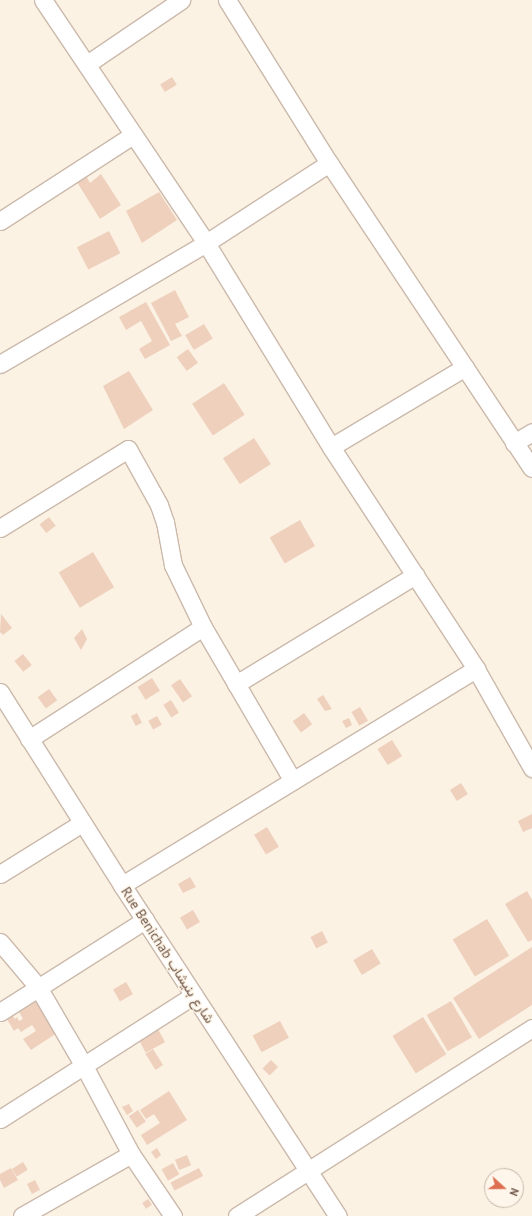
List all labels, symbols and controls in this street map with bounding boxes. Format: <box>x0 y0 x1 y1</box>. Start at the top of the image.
street label: Rue Benichab شارع بنيشاب <box>118 884 218 1026</box>
north arrow <box>484 1168 524 1208</box>
text: N <box>506 1186 522 1198</box>

